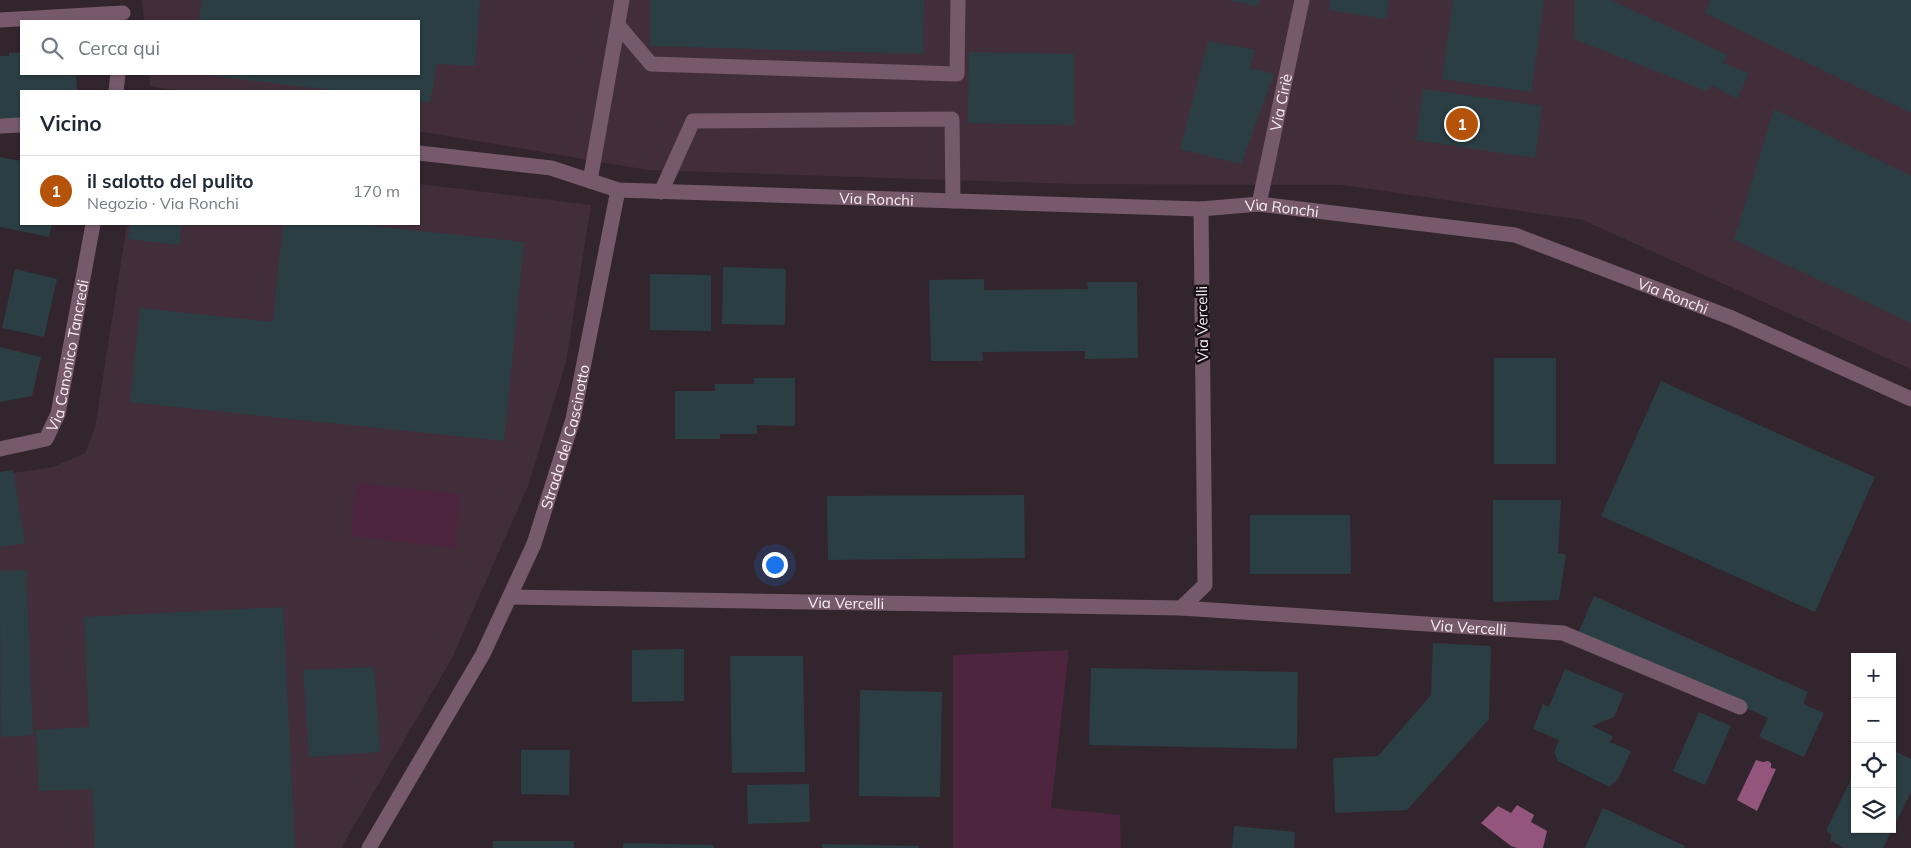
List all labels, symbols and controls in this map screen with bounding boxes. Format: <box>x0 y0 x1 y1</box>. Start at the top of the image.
search box <box>20 20 420 75</box>
icon: search <box>38 34 66 62</box>
text: Cerca qui <box>78 36 160 60</box>
street label: Via Ciriè <box>1265 72 1296 133</box>
pin: 1 <box>1446 105 1478 143</box>
text: Vicino <box>40 110 102 136</box>
text: il salotto del pulito <box>87 169 254 193</box>
text: 1 <box>51 181 61 201</box>
text: 170 m <box>353 181 400 201</box>
street label: Via Ronchi <box>839 188 914 209</box>
text: Negozio · Via Ronchi <box>87 193 239 213</box>
street label: Via Ronchi <box>1244 195 1320 221</box>
street label: Via Ronchi <box>1635 273 1711 318</box>
street label: Via Canonico Tancredi <box>42 278 92 435</box>
street label: Via Vercelli <box>1192 286 1212 362</box>
street label: Strada del Cascinotto <box>536 363 593 511</box>
your location <box>762 552 788 578</box>
street label: Via Vercelli <box>808 592 884 613</box>
street label: Via Vercelli <box>1430 615 1507 639</box>
map controls <box>1851 653 1896 833</box>
button: + <box>1851 653 1896 698</box>
button: − <box>1851 698 1896 743</box>
button: locate <box>1851 743 1896 788</box>
button: layers <box>1851 788 1896 833</box>

